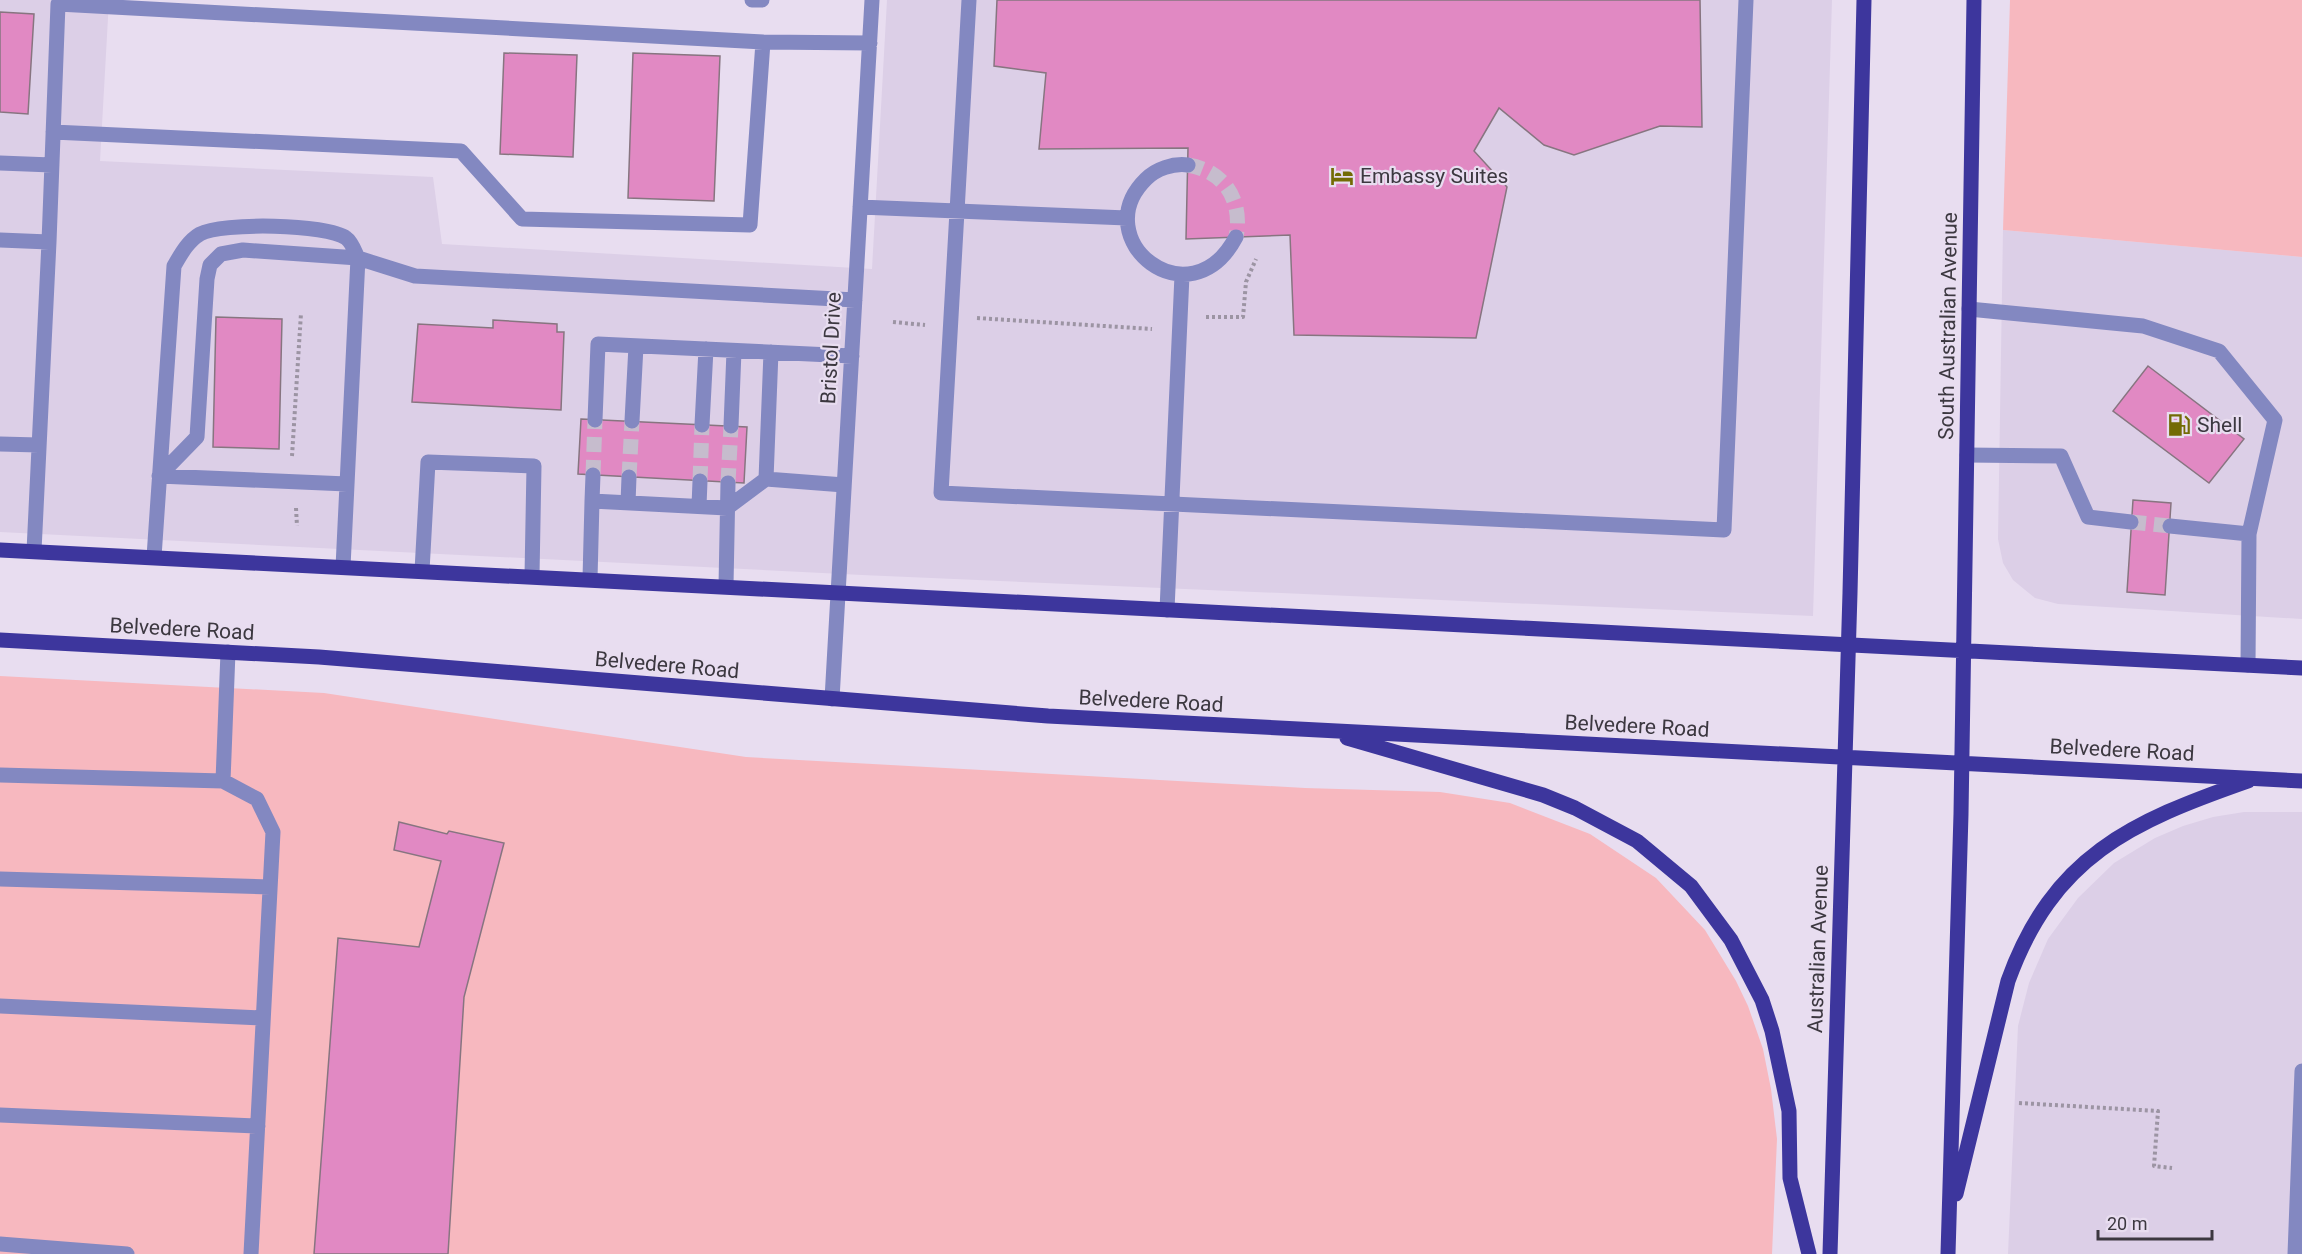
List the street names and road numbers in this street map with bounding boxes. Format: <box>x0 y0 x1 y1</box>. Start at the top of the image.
street label: South Australian Avenue <box>1934 212 1962 440</box>
street label: Bristol Drive <box>816 291 846 405</box>
street label: Belvedere Road <box>109 613 255 645</box>
street label: Belvedere Road <box>594 647 740 683</box>
street label: Belvedere Road <box>1078 685 1224 717</box>
street label: Belvedere Road <box>1564 710 1710 742</box>
street label: Belvedere Road <box>2049 734 2195 766</box>
street label: Australian Avenue <box>1803 865 1833 1033</box>

